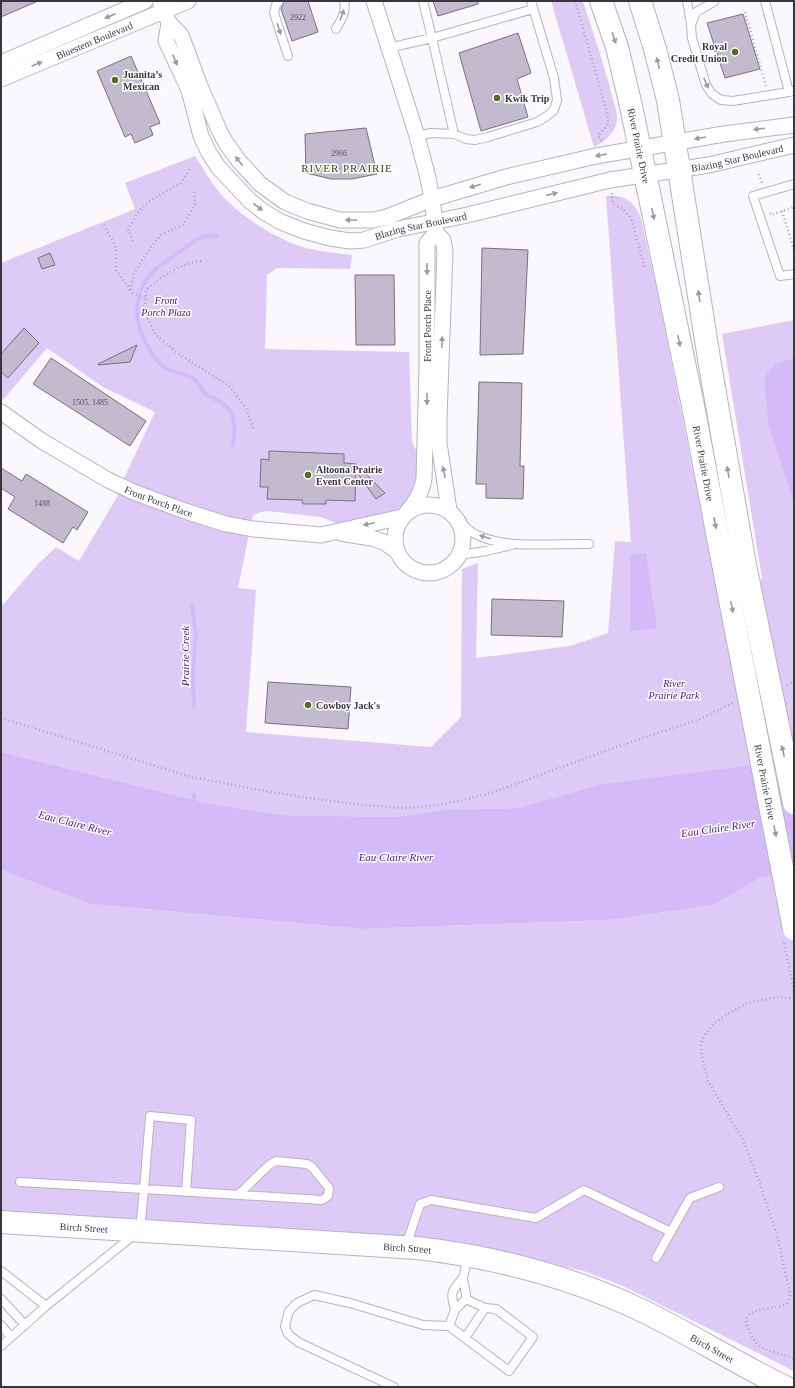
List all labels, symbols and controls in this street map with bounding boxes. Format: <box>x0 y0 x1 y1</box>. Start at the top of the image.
one-way arrow <box>339 9 345 21</box>
house number: 2922 <box>290 13 306 22</box>
one-way arrow <box>103 14 115 20</box>
street label: Bluestem Boulevard <box>54 19 134 61</box>
one-way arrow <box>276 23 282 35</box>
one-way arrow <box>611 32 617 44</box>
place label: Royal Credit Union <box>671 41 727 64</box>
marker: Royal Credit Union <box>730 47 740 57</box>
one-way arrow <box>172 55 178 66</box>
one-way arrow <box>655 57 661 69</box>
one-way arrow <box>31 61 43 68</box>
place label: Juanita’s Mexican <box>123 69 162 92</box>
marker: Juanita’s Mexican <box>110 75 120 85</box>
one-way arrow <box>704 78 710 90</box>
marker: Kwik Trip <box>492 93 502 103</box>
place label: Kwik Trip <box>505 93 550 104</box>
street label: River Prairie Drive <box>626 107 652 185</box>
one-way arrow <box>753 126 765 132</box>
one-way arrow <box>694 135 706 141</box>
street label: Blazing Star Boulevard <box>690 142 784 173</box>
house number: 2966 <box>331 149 347 158</box>
one-way arrow <box>595 153 607 159</box>
one-way arrow <box>235 156 244 167</box>
district label: RIVER PRAIRIE <box>301 162 393 174</box>
one-way arrow <box>469 184 481 190</box>
one-way arrow <box>546 190 558 196</box>
one-way arrow <box>252 203 263 211</box>
one-way arrow <box>650 208 656 220</box>
street label: Blazing Star Boulevard <box>373 210 468 242</box>
one-way arrow <box>345 217 357 224</box>
one-way arrow <box>424 263 431 275</box>
street label: Front Porch Place <box>422 290 433 362</box>
one-way arrow <box>696 290 702 302</box>
park label: Front Porch Plaza <box>140 295 191 318</box>
one-way arrow <box>439 335 445 348</box>
one-way arrow <box>676 335 682 347</box>
one-way arrow <box>424 393 430 406</box>
house number: 1505, 1485 <box>72 398 108 407</box>
street label: River Prairie Drive <box>691 425 717 503</box>
place label: Altoona Prairie Event Center <box>316 464 383 487</box>
one-way arrow <box>441 466 447 478</box>
one-way arrow <box>725 466 731 478</box>
marker: Altoona Prairie Event Center <box>303 470 313 480</box>
street label: Front Porch Place <box>123 483 195 519</box>
house number: 1488 <box>34 499 50 508</box>
one-way arrow <box>713 517 719 529</box>
one-way arrow <box>363 521 375 527</box>
one-way arrow <box>479 534 491 540</box>
one-way arrow <box>729 601 735 613</box>
water label: Prairie Creek <box>179 625 191 687</box>
park label: River Prairie Park <box>648 678 700 701</box>
marker: Cowboy Jack's <box>303 700 313 710</box>
place label: Cowboy Jack's <box>316 700 380 711</box>
street label: River Prairie Drive <box>753 743 778 821</box>
one-way arrow <box>780 745 786 757</box>
water label: Eau Claire River <box>36 808 113 838</box>
water label: Eau Claire River <box>679 817 757 839</box>
one-way arrow <box>772 825 778 837</box>
water label: Eau Claire River <box>358 851 434 863</box>
street label: Birch Street <box>59 1220 108 1234</box>
street label: Birch Street <box>383 1240 432 1255</box>
street label: Birch Street <box>688 1332 736 1365</box>

